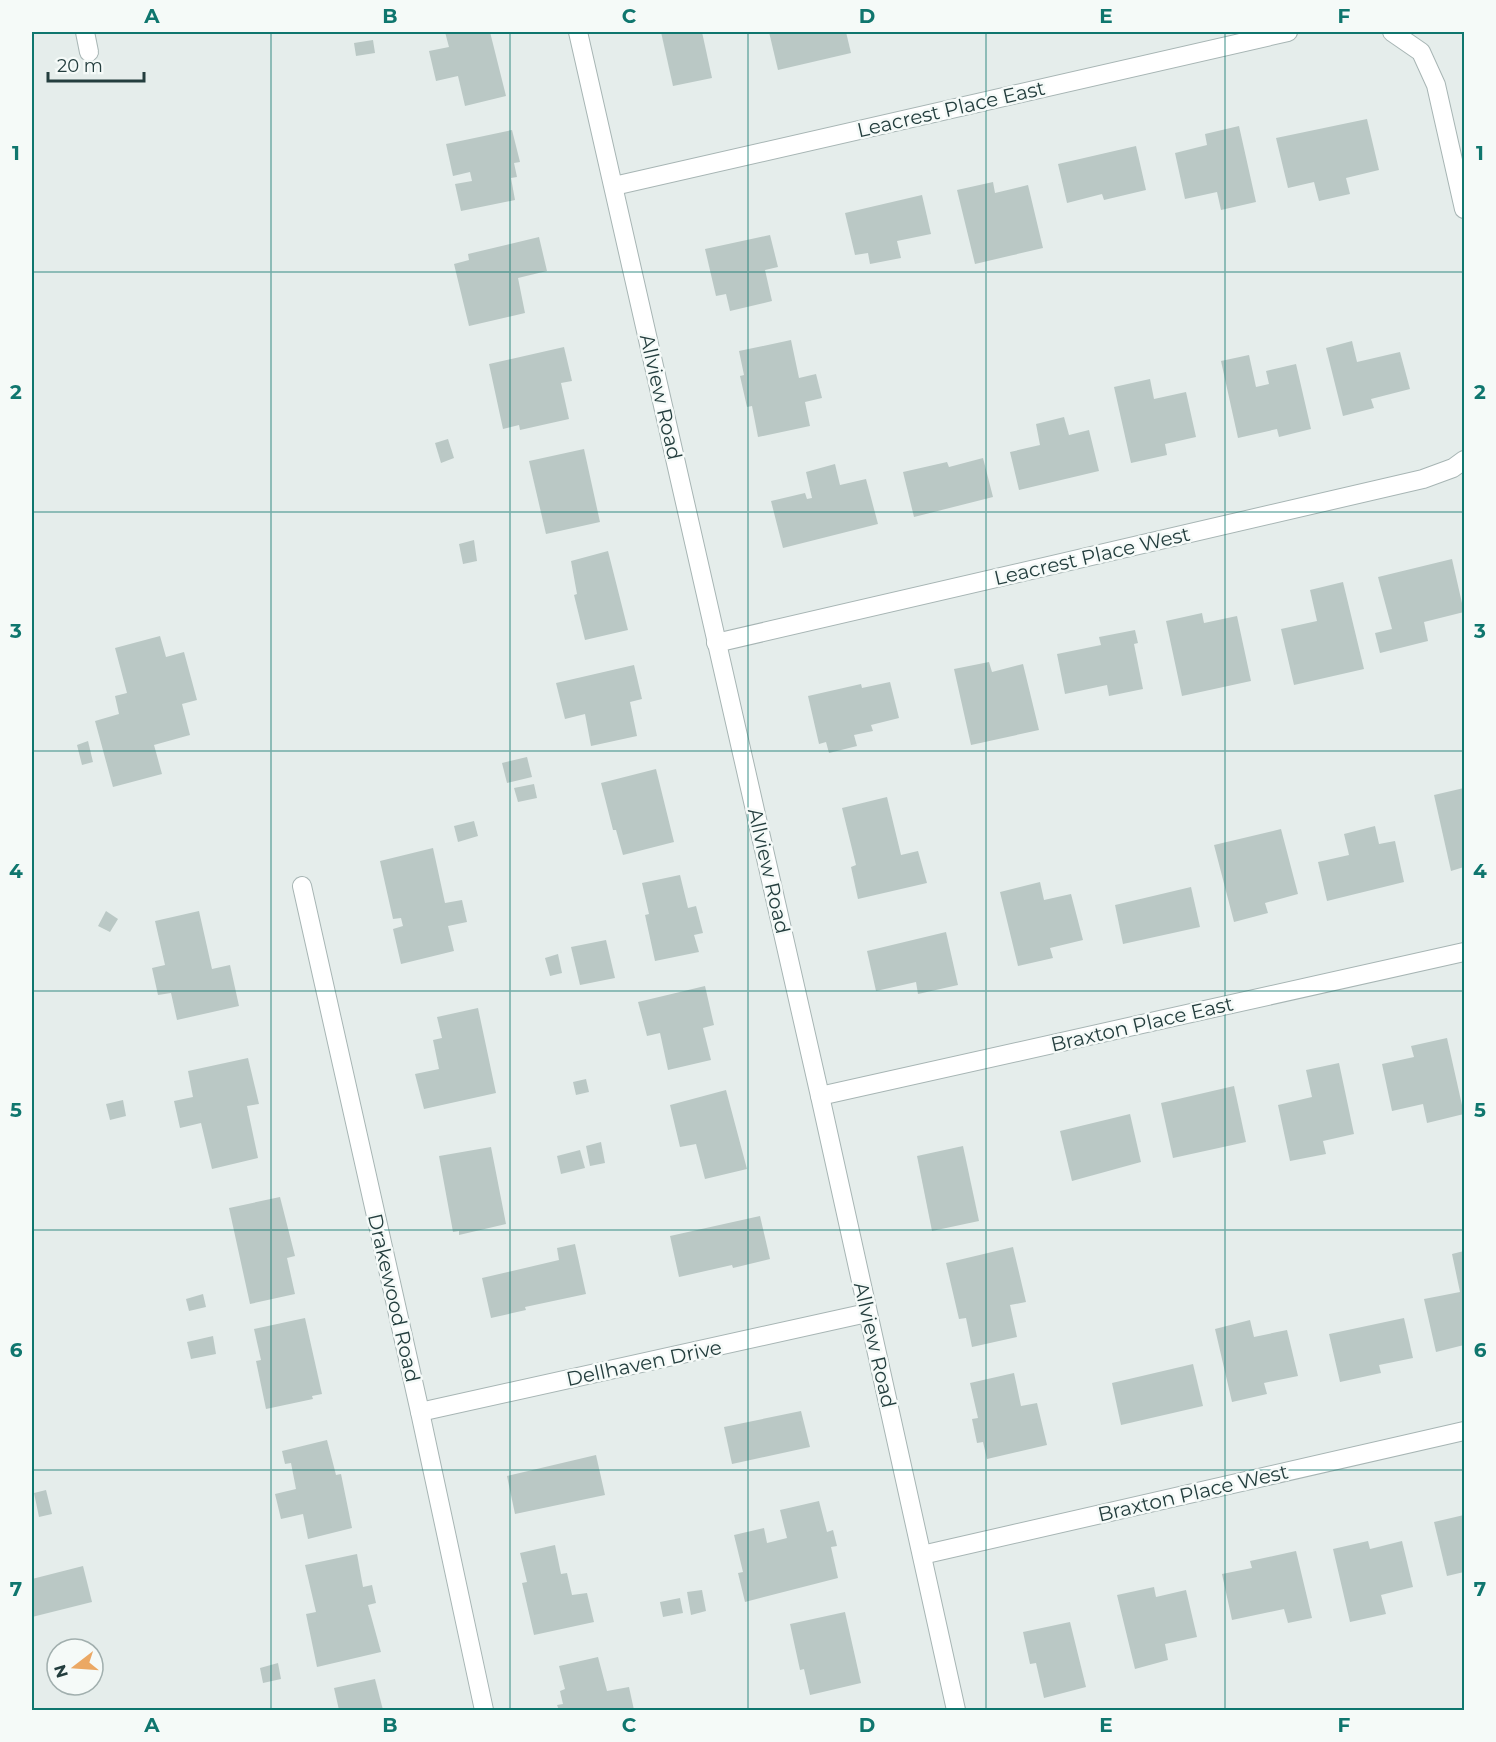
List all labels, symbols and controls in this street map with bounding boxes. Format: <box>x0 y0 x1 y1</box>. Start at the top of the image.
text: A <box>143 4 160 28</box>
text: B <box>382 4 398 28</box>
text: C <box>622 4 637 28</box>
text: D <box>859 4 875 28</box>
text: E <box>1099 4 1113 28</box>
text: F <box>1338 4 1351 28</box>
scale bar <box>48 45 144 83</box>
text: 20 m <box>57 55 103 77</box>
street label: Leacrest Place East <box>855 76 1047 142</box>
text: 1 <box>12 141 20 165</box>
text: 1 <box>1476 141 1484 165</box>
street label: Allview Road <box>635 332 687 462</box>
text: 2 <box>10 380 22 404</box>
text: 2 <box>1474 380 1486 404</box>
street label: Leacrest Place West <box>992 522 1192 590</box>
text: 3 <box>9 619 22 643</box>
text: 3 <box>1473 619 1486 643</box>
street label: Allview Road <box>743 806 795 936</box>
text: 4 <box>9 859 23 883</box>
text: 4 <box>1473 859 1487 883</box>
street label: Braxton Place East <box>1048 991 1236 1057</box>
text: 5 <box>10 1098 22 1122</box>
text: 5 <box>1474 1098 1486 1122</box>
street label: Drakewood Road <box>363 1211 425 1385</box>
street label: Allview Road <box>849 1280 901 1410</box>
street label: Dellhaven Drive <box>564 1335 724 1391</box>
text: 6 <box>10 1338 23 1362</box>
text: 6 <box>1474 1338 1487 1362</box>
street label: Braxton Place West <box>1095 1459 1291 1527</box>
text: 7 <box>10 1577 22 1601</box>
text: 7 <box>1474 1577 1486 1601</box>
north arrow <box>45 1637 105 1697</box>
text: N <box>50 1662 72 1680</box>
text: A <box>143 1713 160 1737</box>
text: B <box>382 1713 398 1737</box>
text: C <box>622 1713 637 1737</box>
text: D <box>859 1713 875 1737</box>
text: E <box>1099 1713 1113 1737</box>
text: F <box>1338 1713 1351 1737</box>

